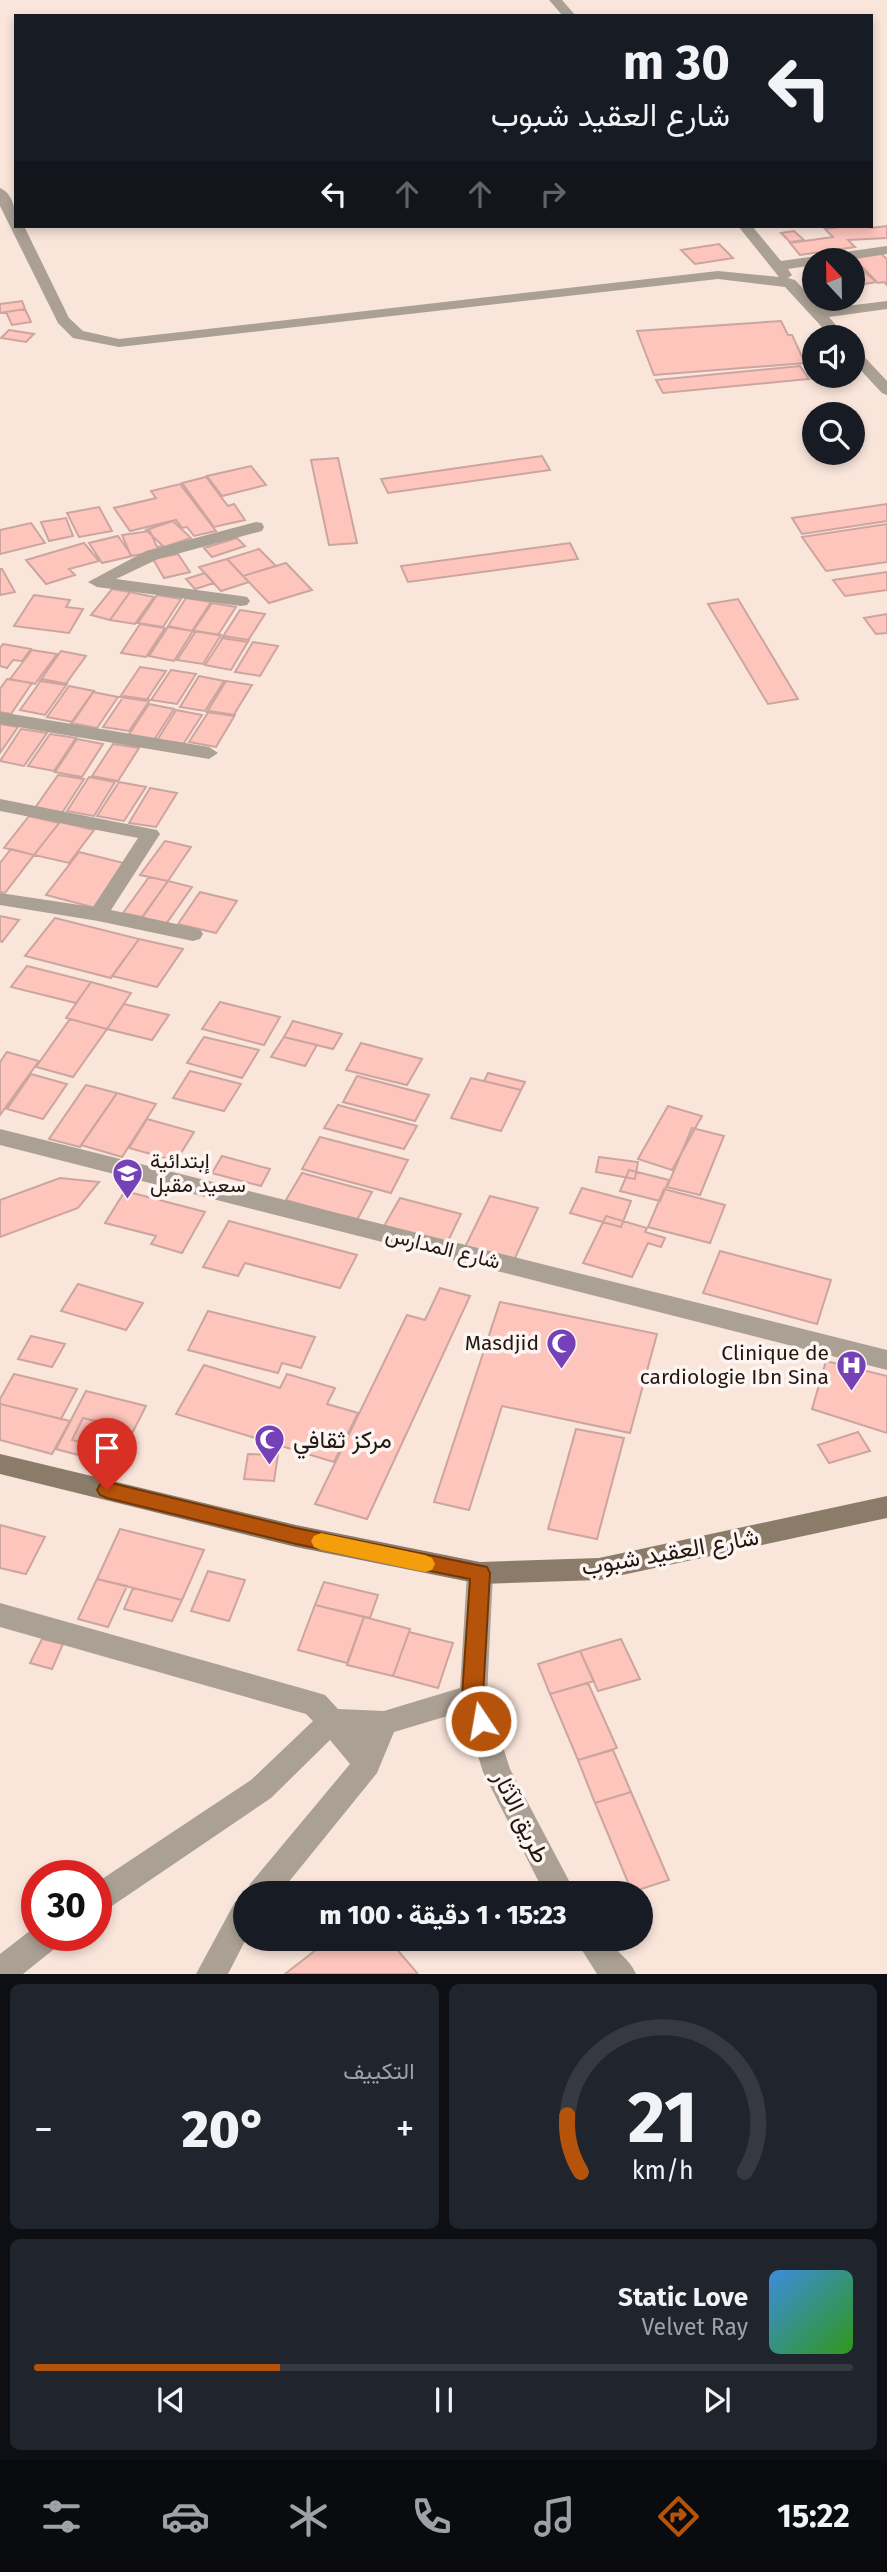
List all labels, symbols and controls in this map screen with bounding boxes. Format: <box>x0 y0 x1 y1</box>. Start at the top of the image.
text: 30 m <box>623 33 730 92</box>
icon: left <box>754 42 845 133</box>
text: شارع العقيد شبوب <box>491 96 730 134</box>
icon: left <box>315 175 353 213</box>
icon: ahead <box>388 175 426 213</box>
icon: ahead <box>461 175 499 213</box>
icon: right <box>534 175 572 213</box>
north arrow <box>802 248 864 312</box>
map controls <box>802 248 865 465</box>
button: sound <box>802 325 865 388</box>
button: search <box>802 402 865 465</box>
place label: إبتدائية سعيد مقبل <box>150 1148 246 1198</box>
school or university icon: إبتدائية سعيد مقبل <box>110 1156 144 1200</box>
street label: شارع المدارس <box>383 1221 503 1276</box>
mosque icon: Masdjid <box>545 1326 579 1370</box>
place label: Masdjid <box>465 1330 539 1356</box>
place label: Clinique de cardiologie Ibn Sina <box>640 1340 829 1390</box>
hospital icon: Clinique de cardiologie Ibn Sina <box>835 1348 869 1392</box>
pin <box>77 1418 137 1490</box>
mosque icon: مركز ثقافي <box>253 1423 287 1467</box>
place label: مركز ثقافي <box>293 1426 392 1459</box>
icon: arrive <box>88 1429 126 1467</box>
street label: شارع العقيد شبوب <box>579 1523 761 1583</box>
position arrow <box>444 1684 518 1758</box>
street label: طريق الآثار <box>485 1766 555 1868</box>
speed limit sign: 30 <box>21 1860 112 1951</box>
text: 15:23 · 1 دقيقة · 100 m <box>320 1900 566 1931</box>
text: التكييف <box>343 2057 415 2085</box>
text: 21 <box>628 2075 698 2162</box>
text: 20° <box>182 2098 267 2161</box>
text: − <box>34 2106 53 2152</box>
text: + <box>396 2106 414 2152</box>
text: km/h <box>632 2156 694 2186</box>
text: Static Love <box>618 2282 748 2313</box>
text: Velvet Ray <box>641 2313 748 2341</box>
icon: previous <box>152 2381 190 2419</box>
icon: pause <box>425 2381 463 2419</box>
icon: next <box>698 2381 736 2419</box>
icon: filters <box>37 2492 86 2541</box>
icon: car <box>161 2492 210 2541</box>
icon: climate <box>284 2492 333 2541</box>
icon: phone <box>407 2492 456 2541</box>
icon: music <box>530 2492 579 2541</box>
icon: directions <box>654 2492 703 2541</box>
text: 15:22 <box>777 2497 850 2535</box>

